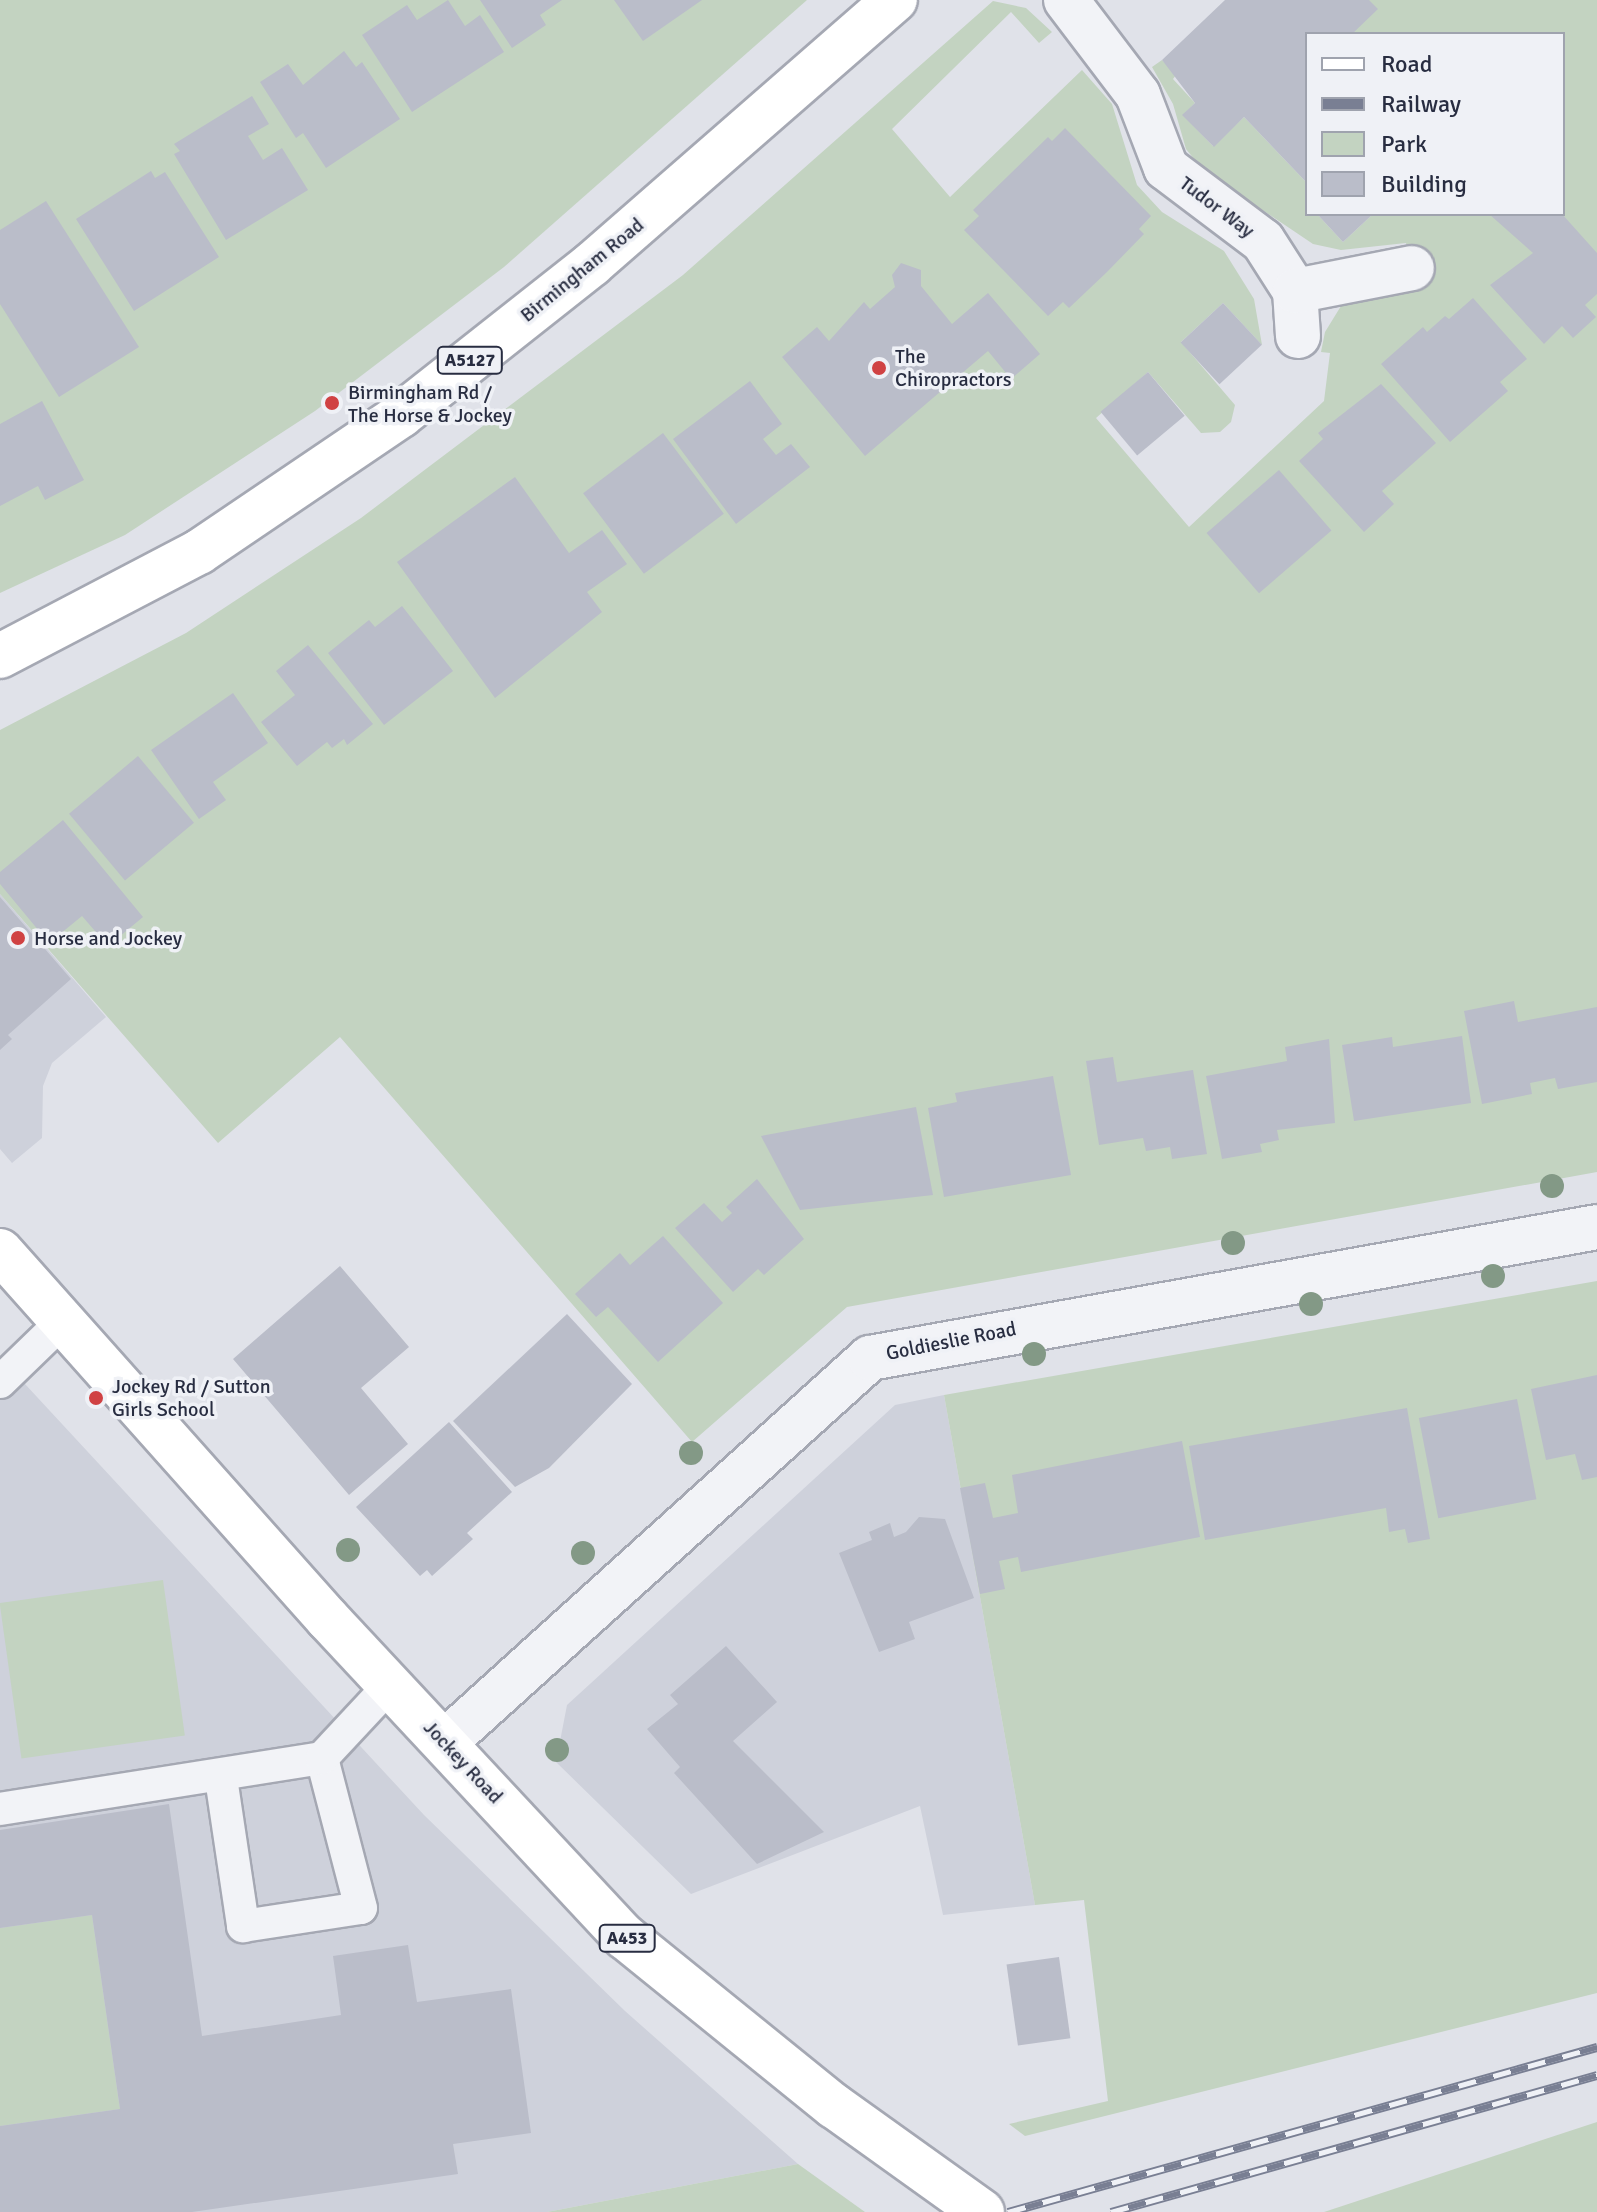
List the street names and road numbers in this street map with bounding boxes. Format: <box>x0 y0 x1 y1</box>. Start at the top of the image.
street label: Tudor Way <box>1175 171 1259 243</box>
street label: Birmingham Road <box>515 213 649 327</box>
road number: A5127 <box>436 346 504 374</box>
street label: Goldieslie Road <box>884 1317 1018 1365</box>
street label: Jockey Road <box>419 1716 507 1808</box>
road number: A453 <box>597 1924 657 1952</box>

